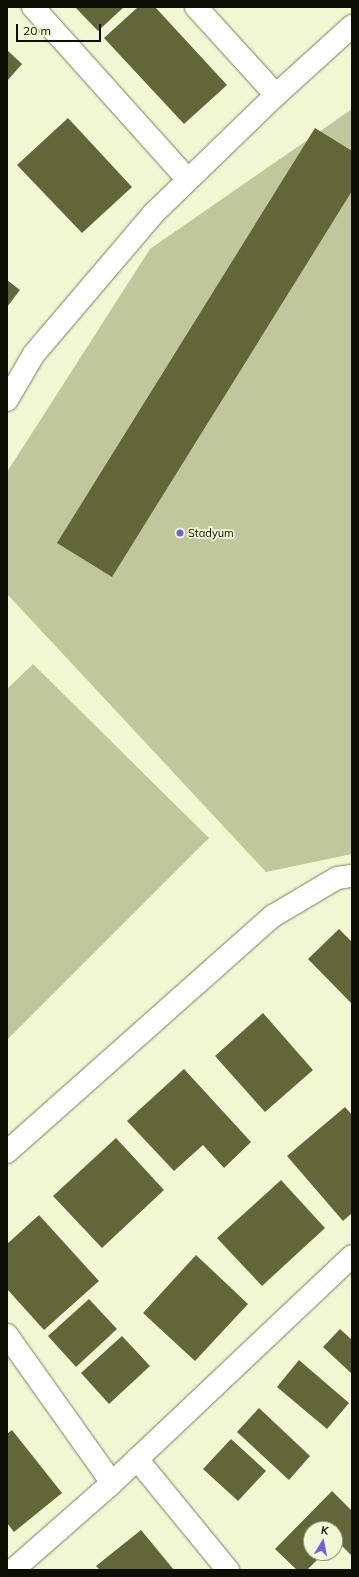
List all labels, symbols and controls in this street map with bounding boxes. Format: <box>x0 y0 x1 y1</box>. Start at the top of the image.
scale bar <box>18 16 103 42</box>
text: 20 m <box>23 23 51 38</box>
place label: Stadyum <box>188 526 234 540</box>
marker: Stadyum <box>175 528 185 538</box>
north arrow <box>303 1521 343 1561</box>
text: K <box>320 1523 330 1538</box>

